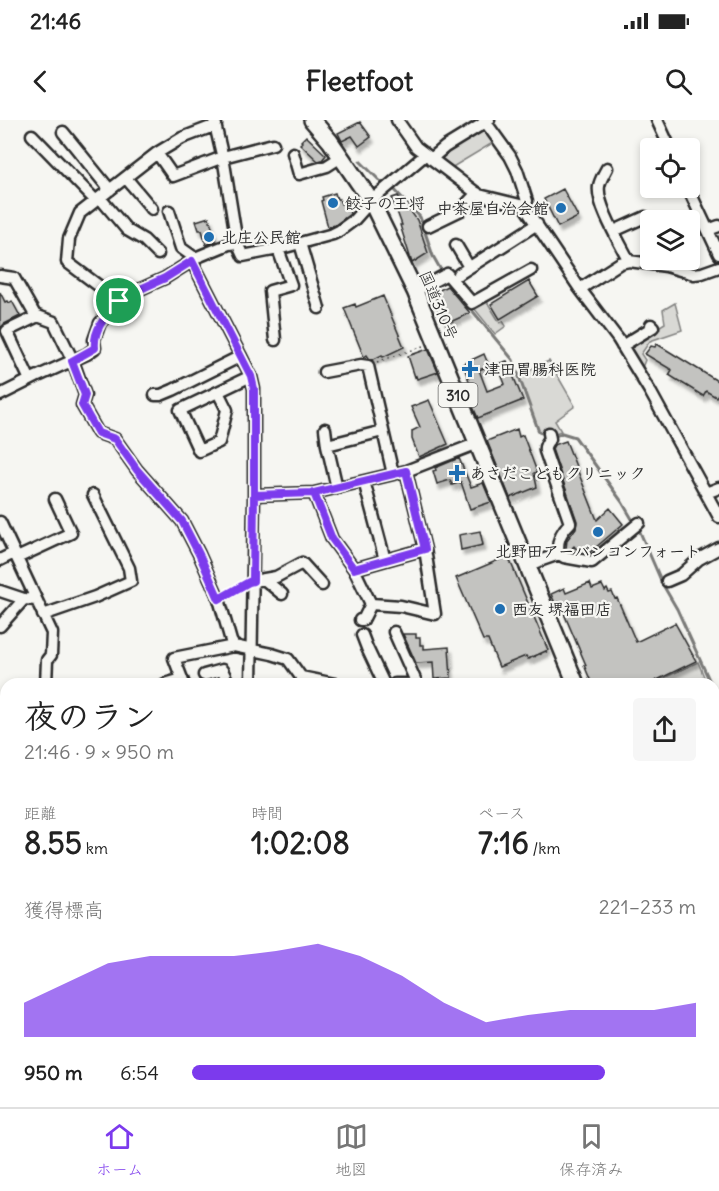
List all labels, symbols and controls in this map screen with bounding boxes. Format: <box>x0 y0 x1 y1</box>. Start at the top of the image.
text: 21:46 <box>30 7 81 35</box>
text: Fleetfoot <box>306 64 413 98</box>
icon: back <box>24 65 57 98</box>
icon: search <box>662 65 695 98</box>
map controls <box>640 138 700 270</box>
button: locate <box>640 138 700 198</box>
place label: 餃子の王将 <box>345 193 425 213</box>
marker: 餃子の王将 <box>326 196 340 210</box>
place label: 中茶屋自治会館 <box>437 198 549 218</box>
marker: 中茶屋自治会館 <box>554 201 568 215</box>
button: layers <box>640 210 700 270</box>
place label: 北庄公民館 <box>221 227 301 247</box>
marker: 北庄公民館 <box>202 230 216 244</box>
street label: 国道310号 <box>415 267 463 343</box>
pin <box>93 275 144 326</box>
icon: arrive <box>102 284 135 317</box>
place label: 津田胃腸科医院 <box>484 359 596 379</box>
marker: 津田胃腸科医院 <box>461 360 479 378</box>
road number: 310 <box>438 383 478 407</box>
place label: あさだこどもクリニック <box>470 463 646 483</box>
marker: あさだこどもクリニック <box>448 464 466 482</box>
marker: 北野田アーバンコンフォート <box>591 525 605 539</box>
place label: 北野田アーバンコンフォート <box>495 541 701 561</box>
place label: 西友 堺福田店 <box>512 599 612 619</box>
marker: 西友 堺福田店 <box>493 602 507 616</box>
text: 夜のラン <box>24 695 156 737</box>
button: share <box>633 698 696 761</box>
text: 21:46 · 9 × 950 m <box>24 739 174 764</box>
text: 距離 <box>24 803 56 823</box>
text: 時間 <box>251 803 283 823</box>
text: ペース <box>478 803 525 823</box>
text: 8.55 <box>24 824 82 862</box>
text: 1:02:08 <box>251 824 350 862</box>
text: 7:16 <box>478 824 529 862</box>
text: km <box>82 838 108 858</box>
text: /km <box>529 838 561 858</box>
text: 221–233 m <box>599 894 696 919</box>
text: 獲得標高 <box>24 897 104 922</box>
text: 950 m <box>24 1060 82 1085</box>
text: 6:54 <box>120 1060 159 1085</box>
tab: ホーム <box>96 1120 143 1180</box>
tab: 地図 <box>335 1120 368 1180</box>
tab: 保存済み <box>559 1120 623 1180</box>

